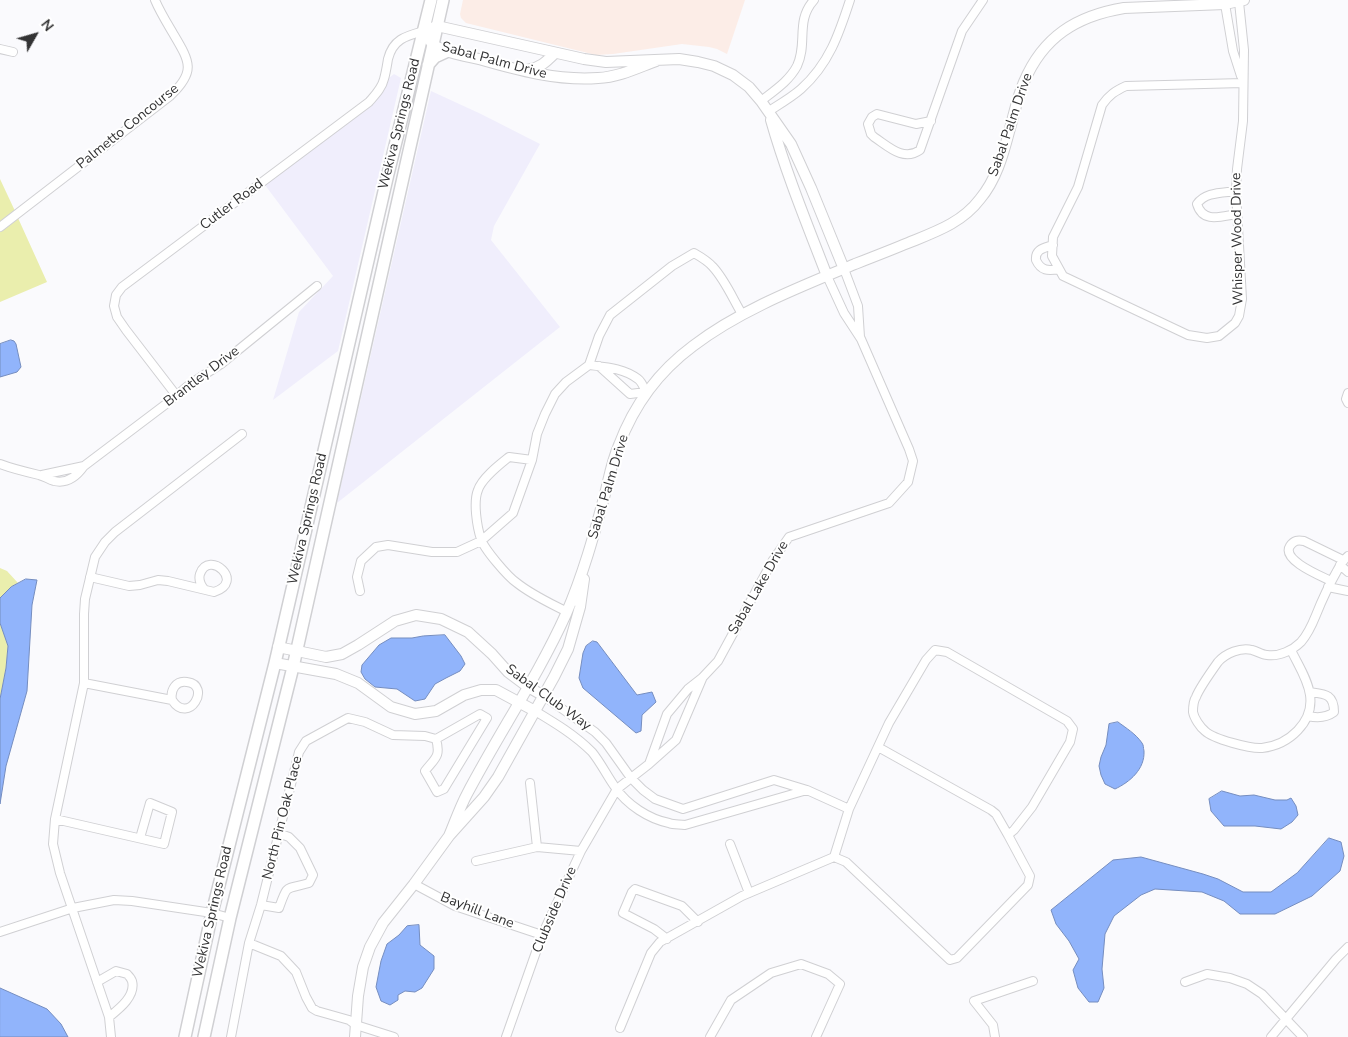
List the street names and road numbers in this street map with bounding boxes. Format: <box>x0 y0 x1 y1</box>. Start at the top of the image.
street label: Sabal Palm Drive <box>440 39 548 83</box>
street label: Wekiva Springs Road <box>376 57 424 191</box>
street label: Sabal Palm Drive <box>985 71 1037 179</box>
street label: Palmetto Concourse <box>74 81 182 173</box>
street label: Whisper Wood Drive <box>1228 173 1248 305</box>
street label: Cutler Road <box>197 176 267 234</box>
street label: Brantley Drive <box>161 343 243 411</box>
street label: Sabal Palm Drive <box>585 433 633 541</box>
street label: Wekiva Springs Road <box>285 452 331 586</box>
street label: Sabal Lake Drive <box>725 538 793 638</box>
street label: Sabal Club Way <box>502 661 594 735</box>
street label: North Pin Oak Place <box>260 755 306 881</box>
street label: Wekiva Springs Road <box>190 845 236 979</box>
street label: Clubside Drive <box>529 864 581 956</box>
street label: Bayhill Lane <box>438 889 516 933</box>

